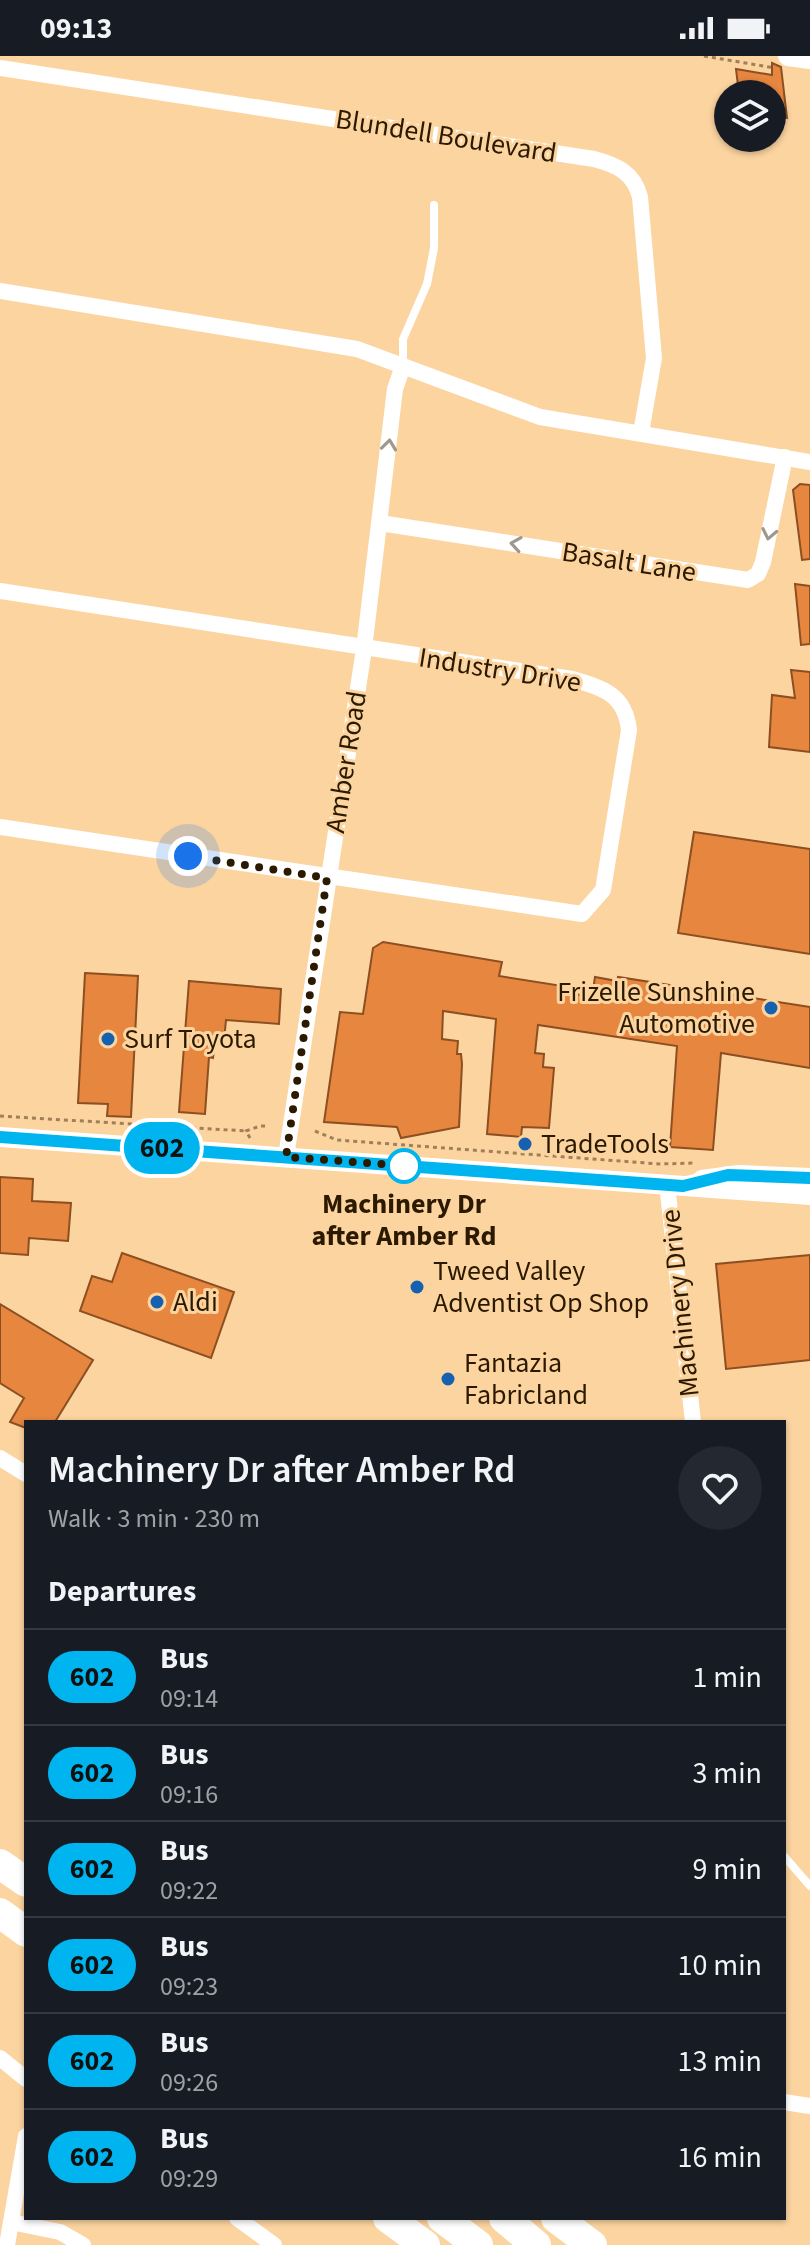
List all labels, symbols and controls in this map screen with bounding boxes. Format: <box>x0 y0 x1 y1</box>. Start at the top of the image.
text: 09:13 <box>40 7 112 50</box>
map controls <box>714 80 786 152</box>
button: layers <box>714 80 786 152</box>
street label: Blundell Boulevard <box>333 99 559 173</box>
one-way arrow <box>380 438 397 452</box>
one-way arrow <box>761 527 778 540</box>
street label: Basalt Lane <box>559 532 699 592</box>
one-way arrow <box>509 537 523 554</box>
street label: Industry Drive <box>416 637 584 703</box>
street label: Amber Road <box>315 688 377 836</box>
your location <box>168 836 208 876</box>
place label: Frizelle Sunshine Automotive <box>557 972 755 1044</box>
marker: Frizelle Sunshine Automotive <box>762 999 780 1017</box>
place label: Surf Toyota <box>124 1019 257 1059</box>
marker: Surf Toyota <box>99 1030 117 1048</box>
line badge: 602 <box>116 1122 208 1174</box>
place label: TradeTools <box>541 1124 669 1164</box>
text: 602 <box>140 1128 184 1168</box>
marker: TradeTools <box>516 1135 534 1153</box>
marker: Machinery Dr after Amber Rd <box>387 1149 421 1183</box>
place label: Machinery Dr after Amber Rd <box>311 1184 497 1256</box>
street label: Machinery Drive <box>650 1207 710 1399</box>
place label: Tweed Valley Adventist Op Shop <box>433 1251 649 1323</box>
marker: Tweed Valley Adventist Op Shop <box>408 1278 426 1296</box>
place label: Aldi <box>173 1282 218 1322</box>
marker: Aldi <box>148 1293 166 1311</box>
place label: Fantazia Fabricland <box>464 1343 588 1415</box>
marker: Fantazia Fabricland <box>439 1370 457 1388</box>
text: Machinery Dr after Amber Rd <box>48 1443 516 1497</box>
button: heart <box>678 1446 762 1530</box>
text: Walk · 3 min · 230 m <box>48 1500 260 1537</box>
text: Departures <box>48 1570 196 1613</box>
text: Bus <box>160 1637 208 1680</box>
text: 1 min <box>692 1656 762 1699</box>
text: 602 <box>70 1657 114 1697</box>
text: 09:14 <box>160 1680 218 1717</box>
text: Bus <box>160 1733 208 1776</box>
text: 3 min <box>692 1752 762 1795</box>
text: 602 <box>70 1753 114 1793</box>
text: 09:16 <box>160 1776 218 1813</box>
text: Bus <box>160 1829 208 1872</box>
text: 9 min <box>692 1848 762 1891</box>
text: 602 <box>70 1849 114 1889</box>
text: 09:22 <box>160 1872 218 1909</box>
text: Bus <box>160 1925 208 1968</box>
text: 10 min <box>678 1944 762 1987</box>
text: 602 <box>70 1945 114 1985</box>
text: 09:23 <box>160 1968 218 2005</box>
text: Bus <box>160 2021 208 2064</box>
text: 13 min <box>678 2040 762 2083</box>
text: 602 <box>70 2041 114 2081</box>
text: 09:26 <box>160 2064 218 2101</box>
text: Bus <box>160 2117 208 2160</box>
text: 16 min <box>678 2136 762 2179</box>
text: 602 <box>70 2137 114 2177</box>
text: 09:29 <box>160 2160 218 2197</box>

